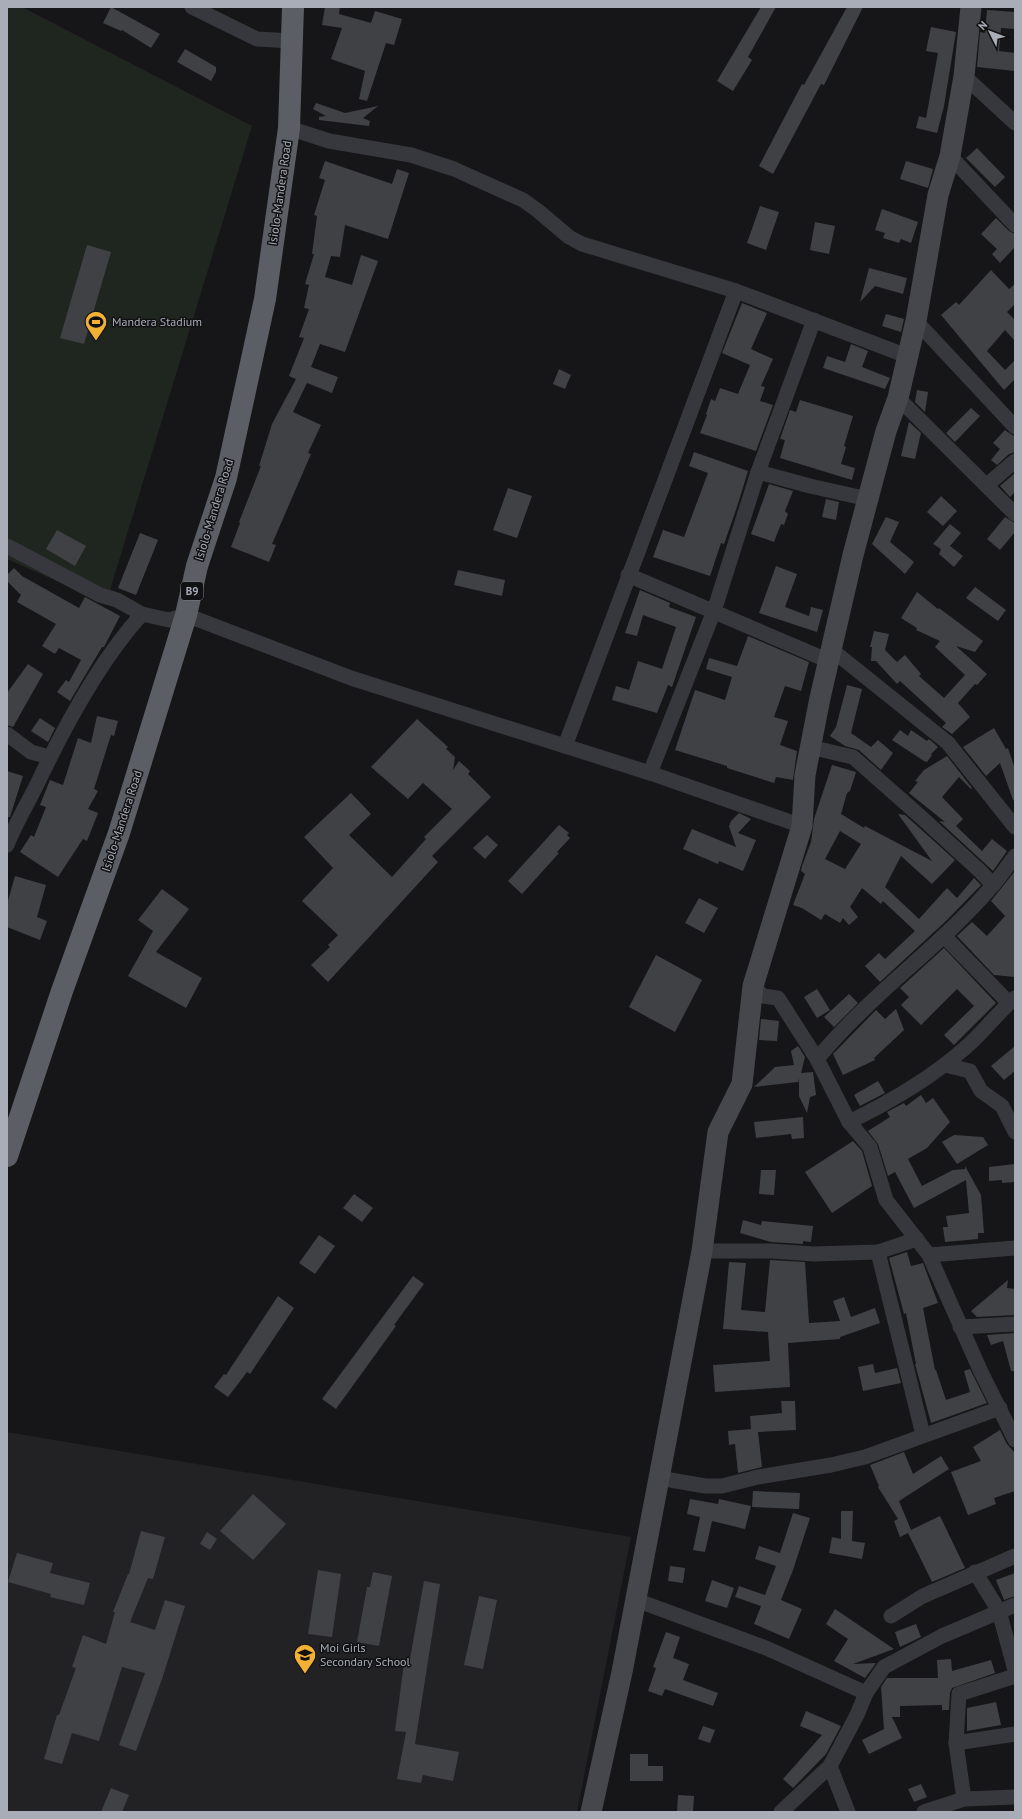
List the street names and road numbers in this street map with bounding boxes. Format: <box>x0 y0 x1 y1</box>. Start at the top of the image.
street label: Isiolo-Mandera Road <box>265 140 294 246</box>
street label: Isiolo-Mandera Road <box>191 457 236 563</box>
road number: B9 <box>181 582 203 600</box>
street label: Isiolo-Mandera Road <box>98 768 145 873</box>

